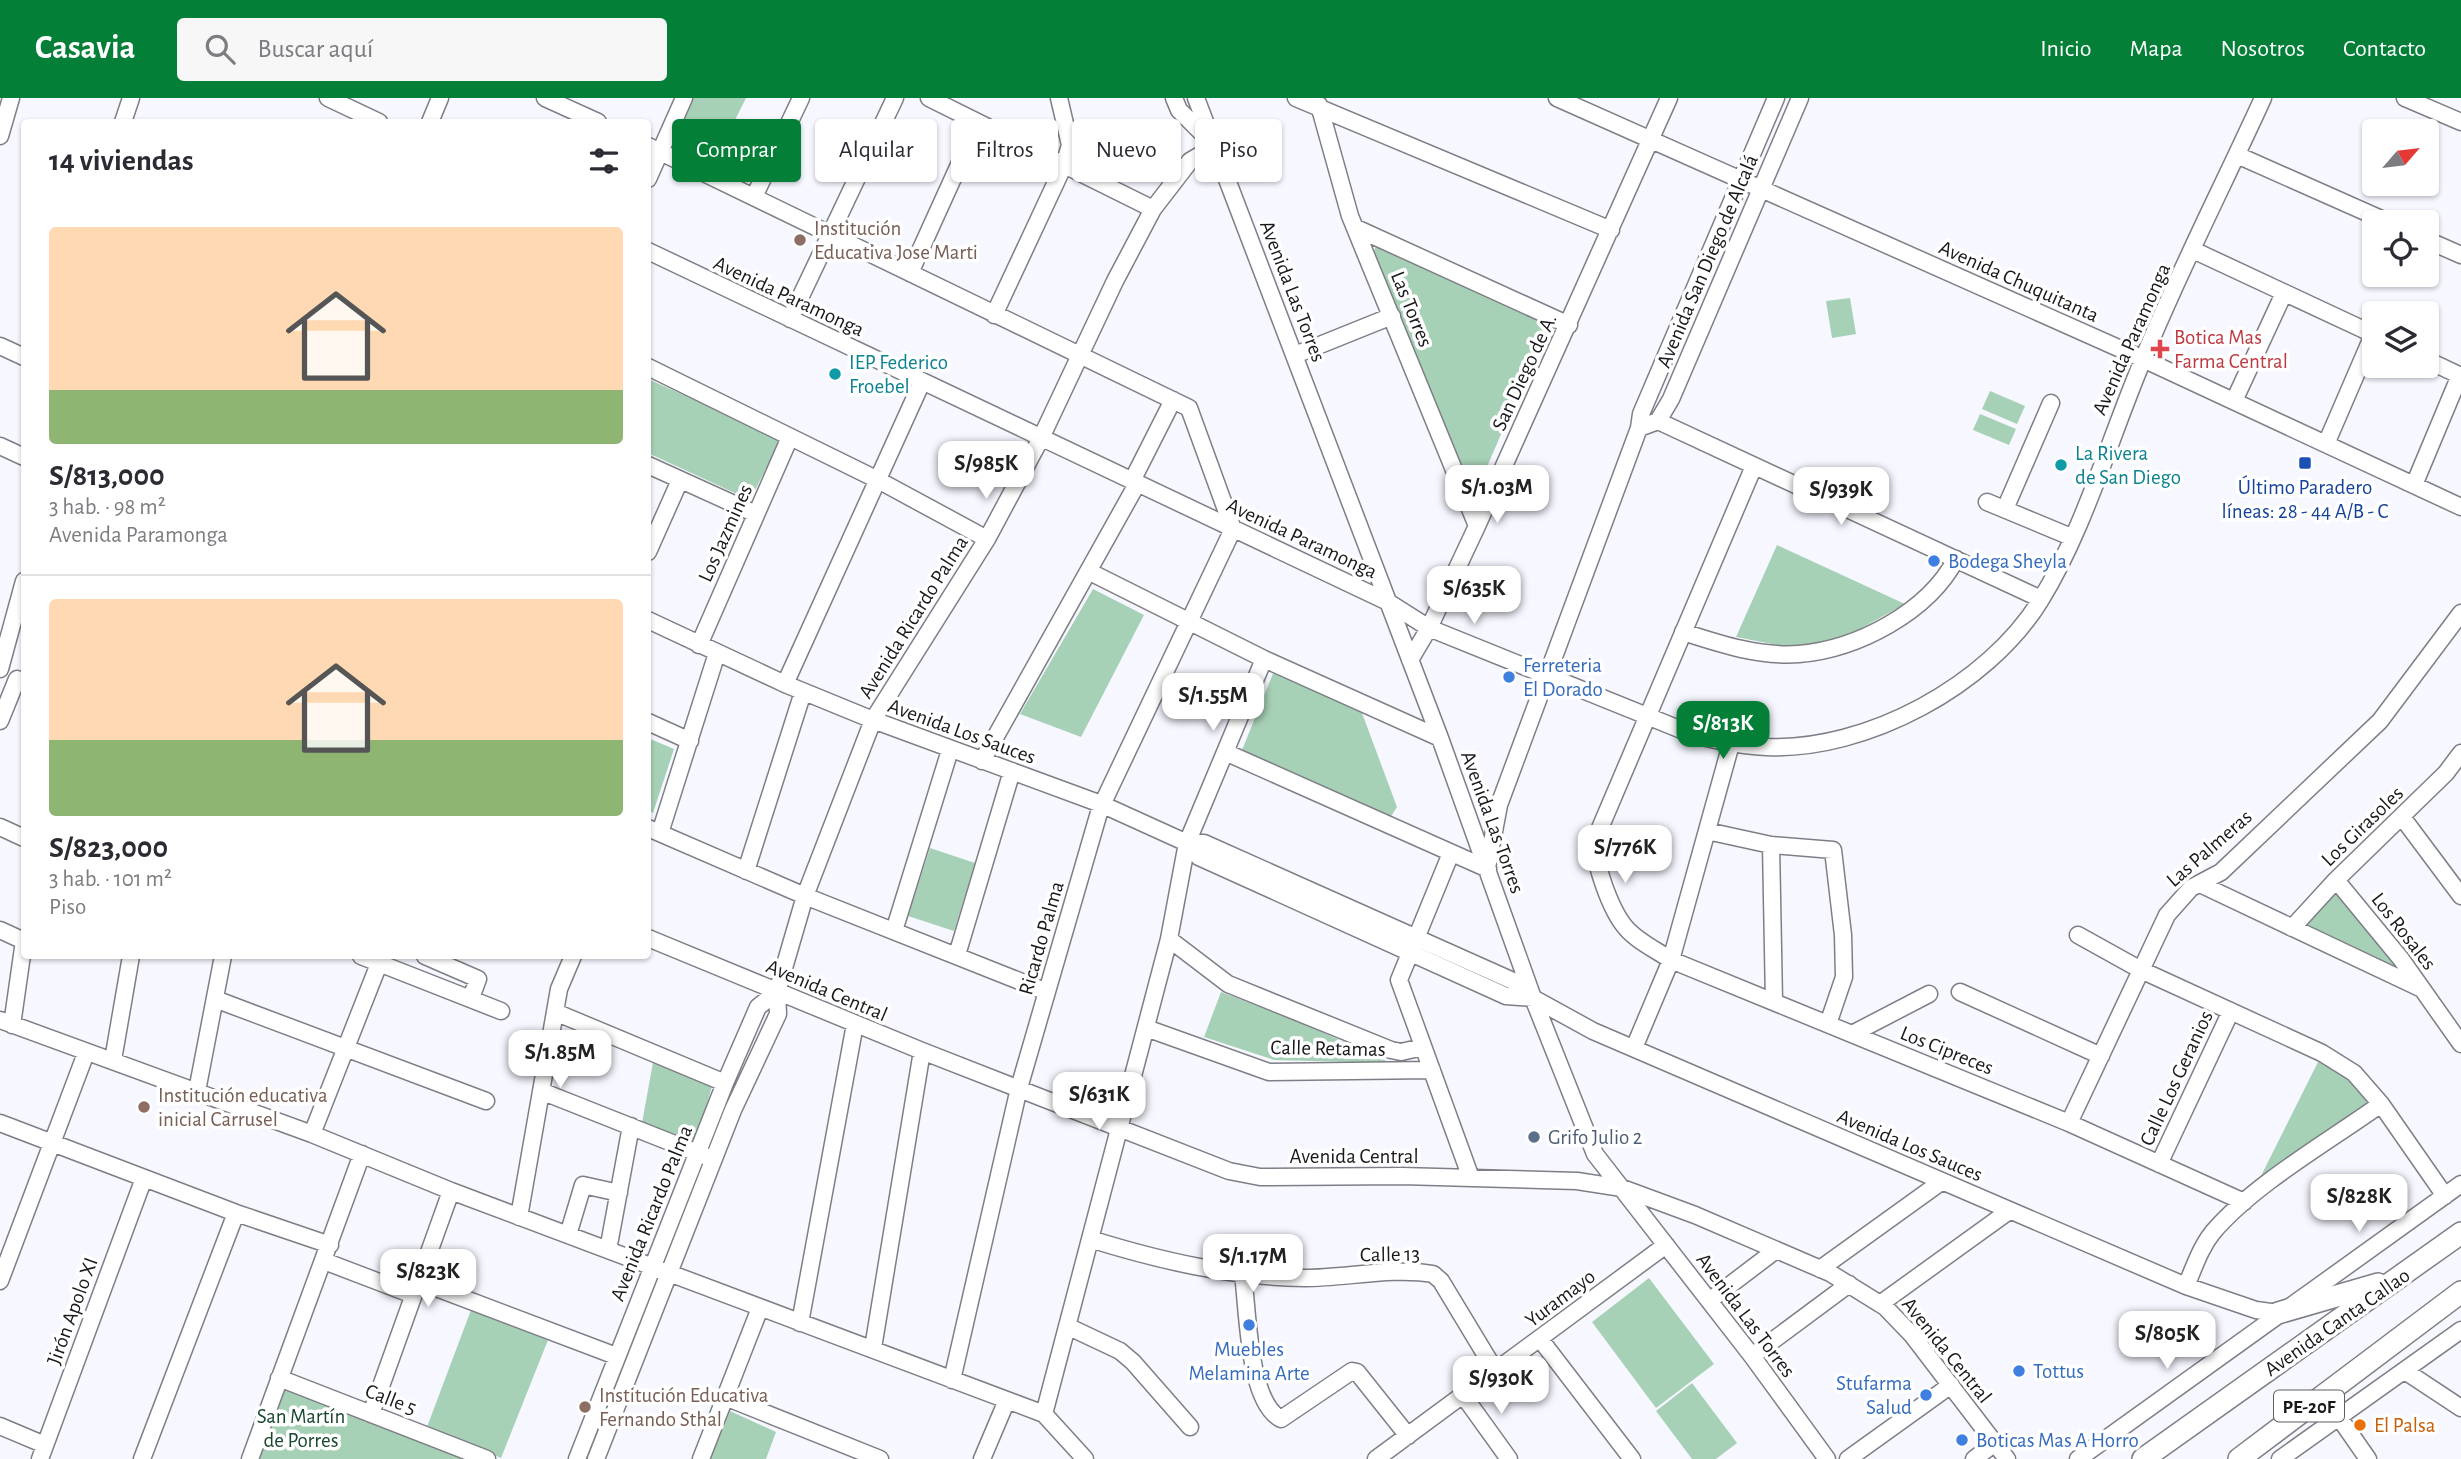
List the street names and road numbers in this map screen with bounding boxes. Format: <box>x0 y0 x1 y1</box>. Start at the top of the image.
street label: Avenida San Diego de Alcalá <box>1653 151 1762 371</box>
street label: Avenida Las Torres <box>1256 218 1329 365</box>
street label: Avenida Chuquitanta <box>1936 237 2102 326</box>
street label: Avenida Paramonga <box>710 252 867 341</box>
street label: Avenida Paramonga <box>2089 260 2174 418</box>
street label: Las Torres <box>1387 268 1436 350</box>
street label: San Diego de A. <box>1488 310 1561 434</box>
street label: Los Jazmines <box>695 481 756 585</box>
street label: Avenida Paramonga <box>1223 494 1380 583</box>
street label: Avenida Ricardo Palma <box>855 532 972 702</box>
street label: Avenida Los Sauces <box>885 695 1038 768</box>
street label: Avenida Las Torres <box>1457 748 1528 896</box>
street label: Los Girasoles <box>2317 782 2407 870</box>
street label: Las Palmeras <box>2163 806 2256 891</box>
street label: Ricardo Palma <box>1015 879 1068 997</box>
street label: Los Rosales <box>2367 889 2440 974</box>
street label: Avenida Central <box>763 956 890 1025</box>
street label: Calle Los Geranios <box>2136 1008 2217 1149</box>
street label: Los Cipreces <box>1897 1022 1996 1079</box>
street label: Calle Retamas <box>1270 1037 1386 1060</box>
street label: Avenida Los Sauces <box>1834 1105 1985 1185</box>
street label: Avenida Ricardo Palma <box>607 1122 696 1304</box>
street label: Avenida Central <box>1289 1146 1419 1167</box>
street label: Calle 13 <box>1360 1243 1420 1266</box>
street label: Avenida Las Torres <box>1692 1249 1799 1381</box>
street label: Jirón Apolo XI <box>43 1255 102 1368</box>
street label: Avenida Canta Callao <box>2261 1264 2414 1380</box>
street label: Yuramayo <box>1521 1265 1599 1331</box>
street label: Avenida Central <box>1898 1294 1995 1407</box>
street label: Calle 5 <box>362 1380 419 1419</box>
road number: PE-20F <box>2274 1390 2344 1422</box>

